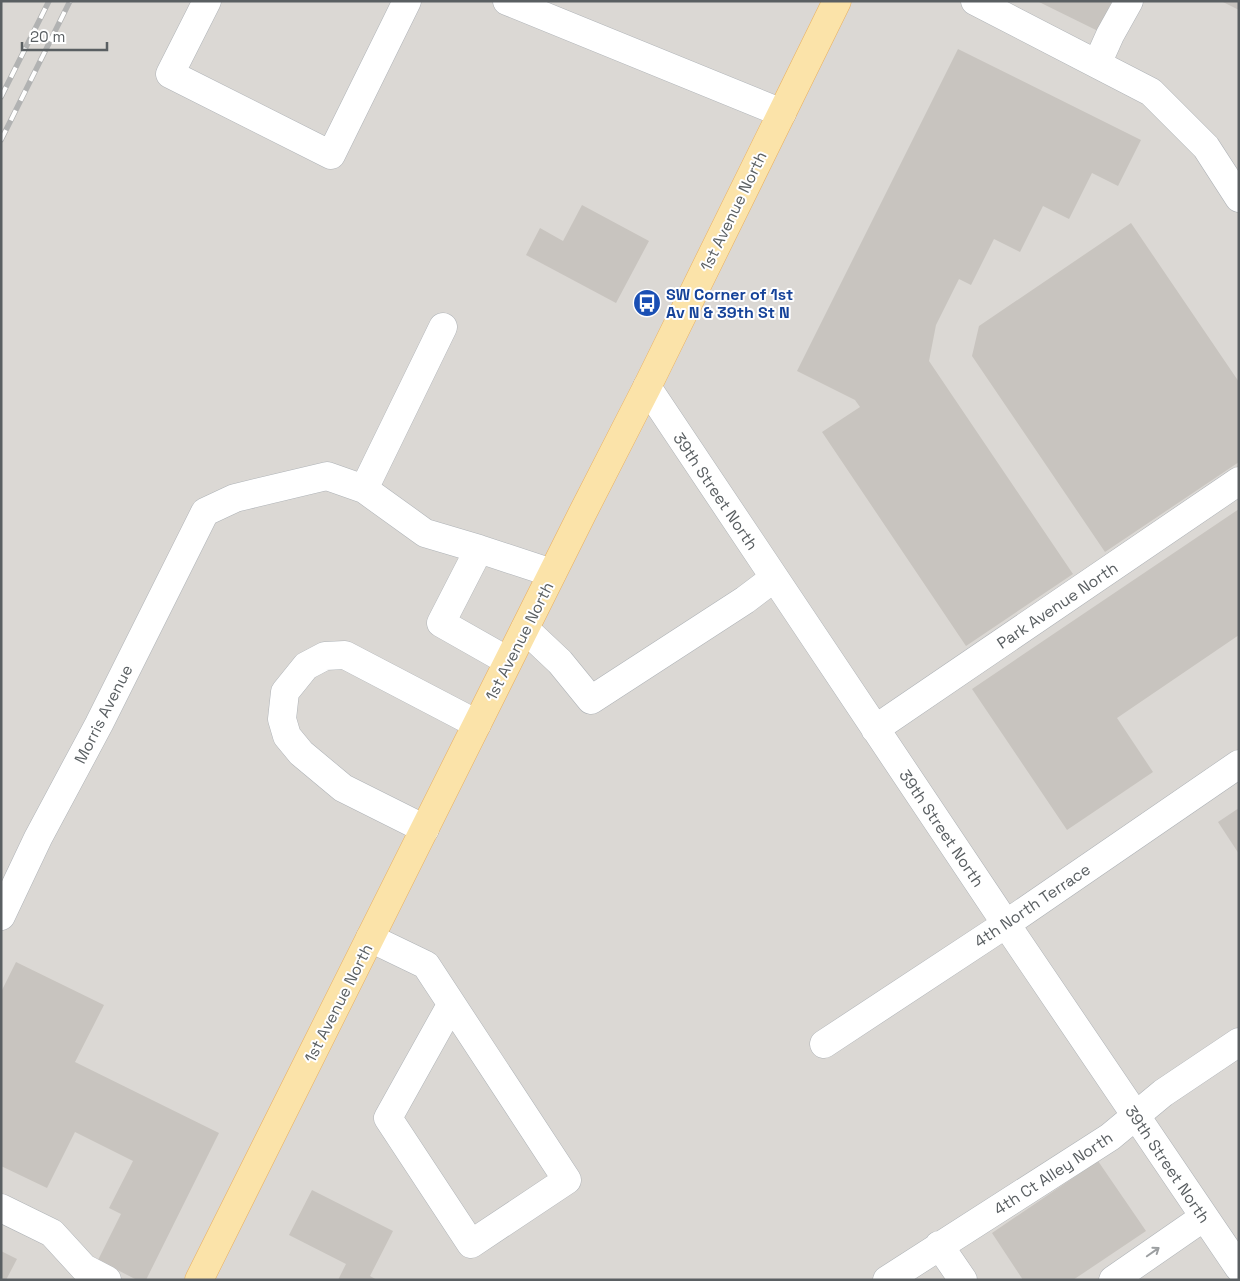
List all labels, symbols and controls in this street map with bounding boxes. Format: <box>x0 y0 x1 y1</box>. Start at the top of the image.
scale bar <box>22 20 108 52</box>
text: 20 m <box>30 27 65 46</box>
street label: 1st Avenue North <box>695 148 771 274</box>
place label: SW Corner of 1st Av N & 39th St N <box>666 284 793 323</box>
bus stop icon: SW Corner of 1st Av N & 39th St N <box>632 288 662 318</box>
street label: 39th Street North <box>668 428 763 554</box>
street label: Park Avenue North <box>993 557 1122 654</box>
street label: 1st Avenue North <box>480 578 558 704</box>
street label: Morris Avenue <box>69 661 137 767</box>
street label: 39th Street North <box>894 765 989 891</box>
street label: 4th North Terrace <box>970 859 1094 952</box>
street label: 1st Avenue North <box>299 940 377 1066</box>
street label: 39th Street North <box>1120 1101 1215 1227</box>
street label: 4th Ct Alley North <box>990 1127 1117 1220</box>
one-way arrow <box>1146 1247 1160 1257</box>

